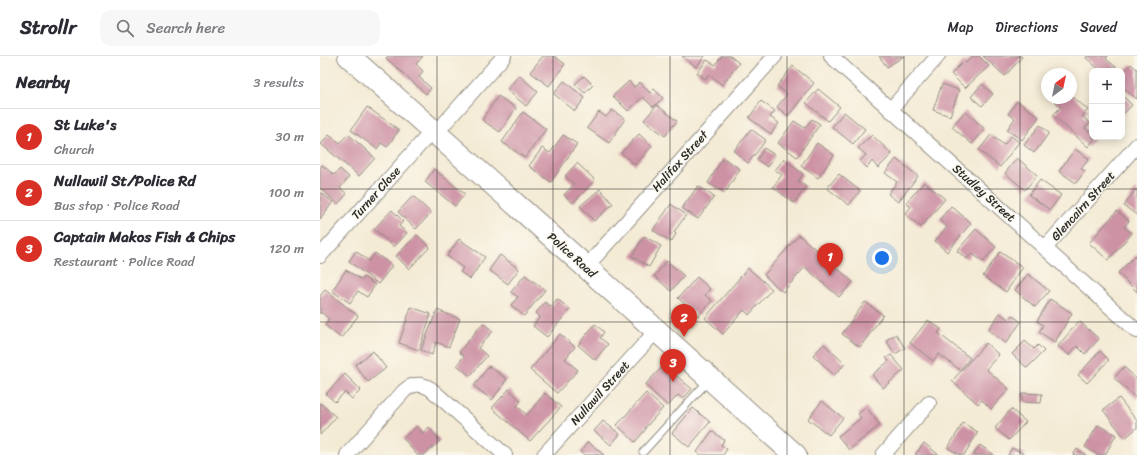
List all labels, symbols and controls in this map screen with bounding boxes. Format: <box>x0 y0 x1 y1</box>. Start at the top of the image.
search box <box>100 10 380 46</box>
text: Strollr <box>20 11 76 44</box>
text: Search here <box>146 15 225 41</box>
text: Map <box>947 15 973 40</box>
text: Directions <box>995 15 1058 40</box>
text: Saved <box>1080 15 1117 40</box>
icon: search <box>114 17 136 39</box>
text: Nearby <box>16 67 70 97</box>
north arrow <box>1041 68 1077 104</box>
map controls <box>1089 68 1125 140</box>
button: + <box>1089 68 1125 104</box>
text: 3 results <box>253 71 304 94</box>
button: − <box>1089 104 1125 140</box>
text: St Luke's <box>54 112 116 138</box>
street label: Halifax Street <box>646 124 715 197</box>
text: 1 <box>26 125 32 148</box>
text: 30 m <box>275 125 304 148</box>
text: Church <box>54 138 95 161</box>
street label: Studley Street <box>947 158 1021 228</box>
street label: Turner Close <box>346 161 406 225</box>
street label: Glencairn Street <box>1045 166 1121 246</box>
text: Nullawil St/Police Rd <box>54 168 195 194</box>
text: 2 <box>25 181 33 204</box>
text: 100 m <box>269 181 304 204</box>
text: Bus stop · Police Road <box>54 194 179 217</box>
text: Captain Makos Fish & Chips <box>54 224 235 250</box>
street label: Police Road <box>542 227 602 284</box>
text: 3 <box>25 237 33 260</box>
text: 120 m <box>269 237 304 260</box>
pin: 1 <box>817 243 843 276</box>
your location <box>872 248 892 268</box>
text: Restaurant · Police Road <box>54 250 194 273</box>
pin: 2 <box>671 304 697 337</box>
pin: 3 <box>660 349 686 382</box>
street label: Nullawil Street <box>565 356 635 430</box>

